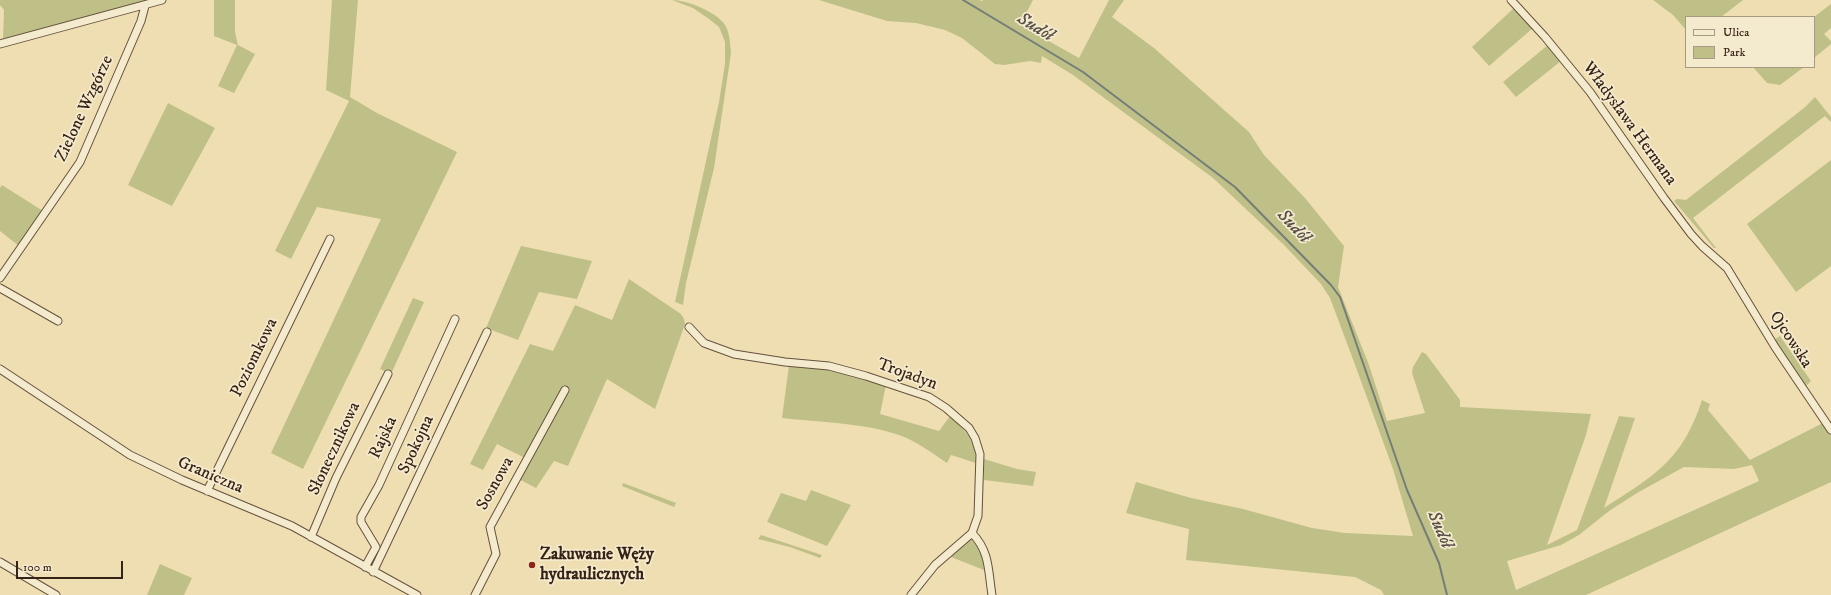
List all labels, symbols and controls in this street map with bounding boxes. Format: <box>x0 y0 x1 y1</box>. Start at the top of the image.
water label: Sudół <box>1013 9 1057 47</box>
legend <box>1685 16 1815 68</box>
text: Ulica <box>1723 25 1749 40</box>
text: Park <box>1723 45 1745 60</box>
street label: Zielone Wzgórze <box>51 53 119 165</box>
street label: Władysława Hermana <box>1577 58 1681 190</box>
water label: Sudół <box>1272 205 1314 249</box>
street label: Ojcowska <box>1764 308 1816 372</box>
street label: Poziomkowa <box>227 315 283 401</box>
street label: Trojadyn <box>874 355 940 395</box>
street label: Słonecznikowa <box>304 399 366 499</box>
street label: Spokojna <box>395 412 439 478</box>
street label: Rajska <box>365 414 403 462</box>
street label: Graniczna <box>174 453 246 499</box>
street label: Sosnowa <box>473 454 519 514</box>
water label: Sudół <box>1421 508 1457 552</box>
place label: Zakuwanie Węży hydraulicznych <box>540 545 654 585</box>
scale bar <box>18 553 125 579</box>
text: 100 m <box>23 560 52 575</box>
marker: Zakuwanie Węży hydraulicznych <box>527 560 537 570</box>

